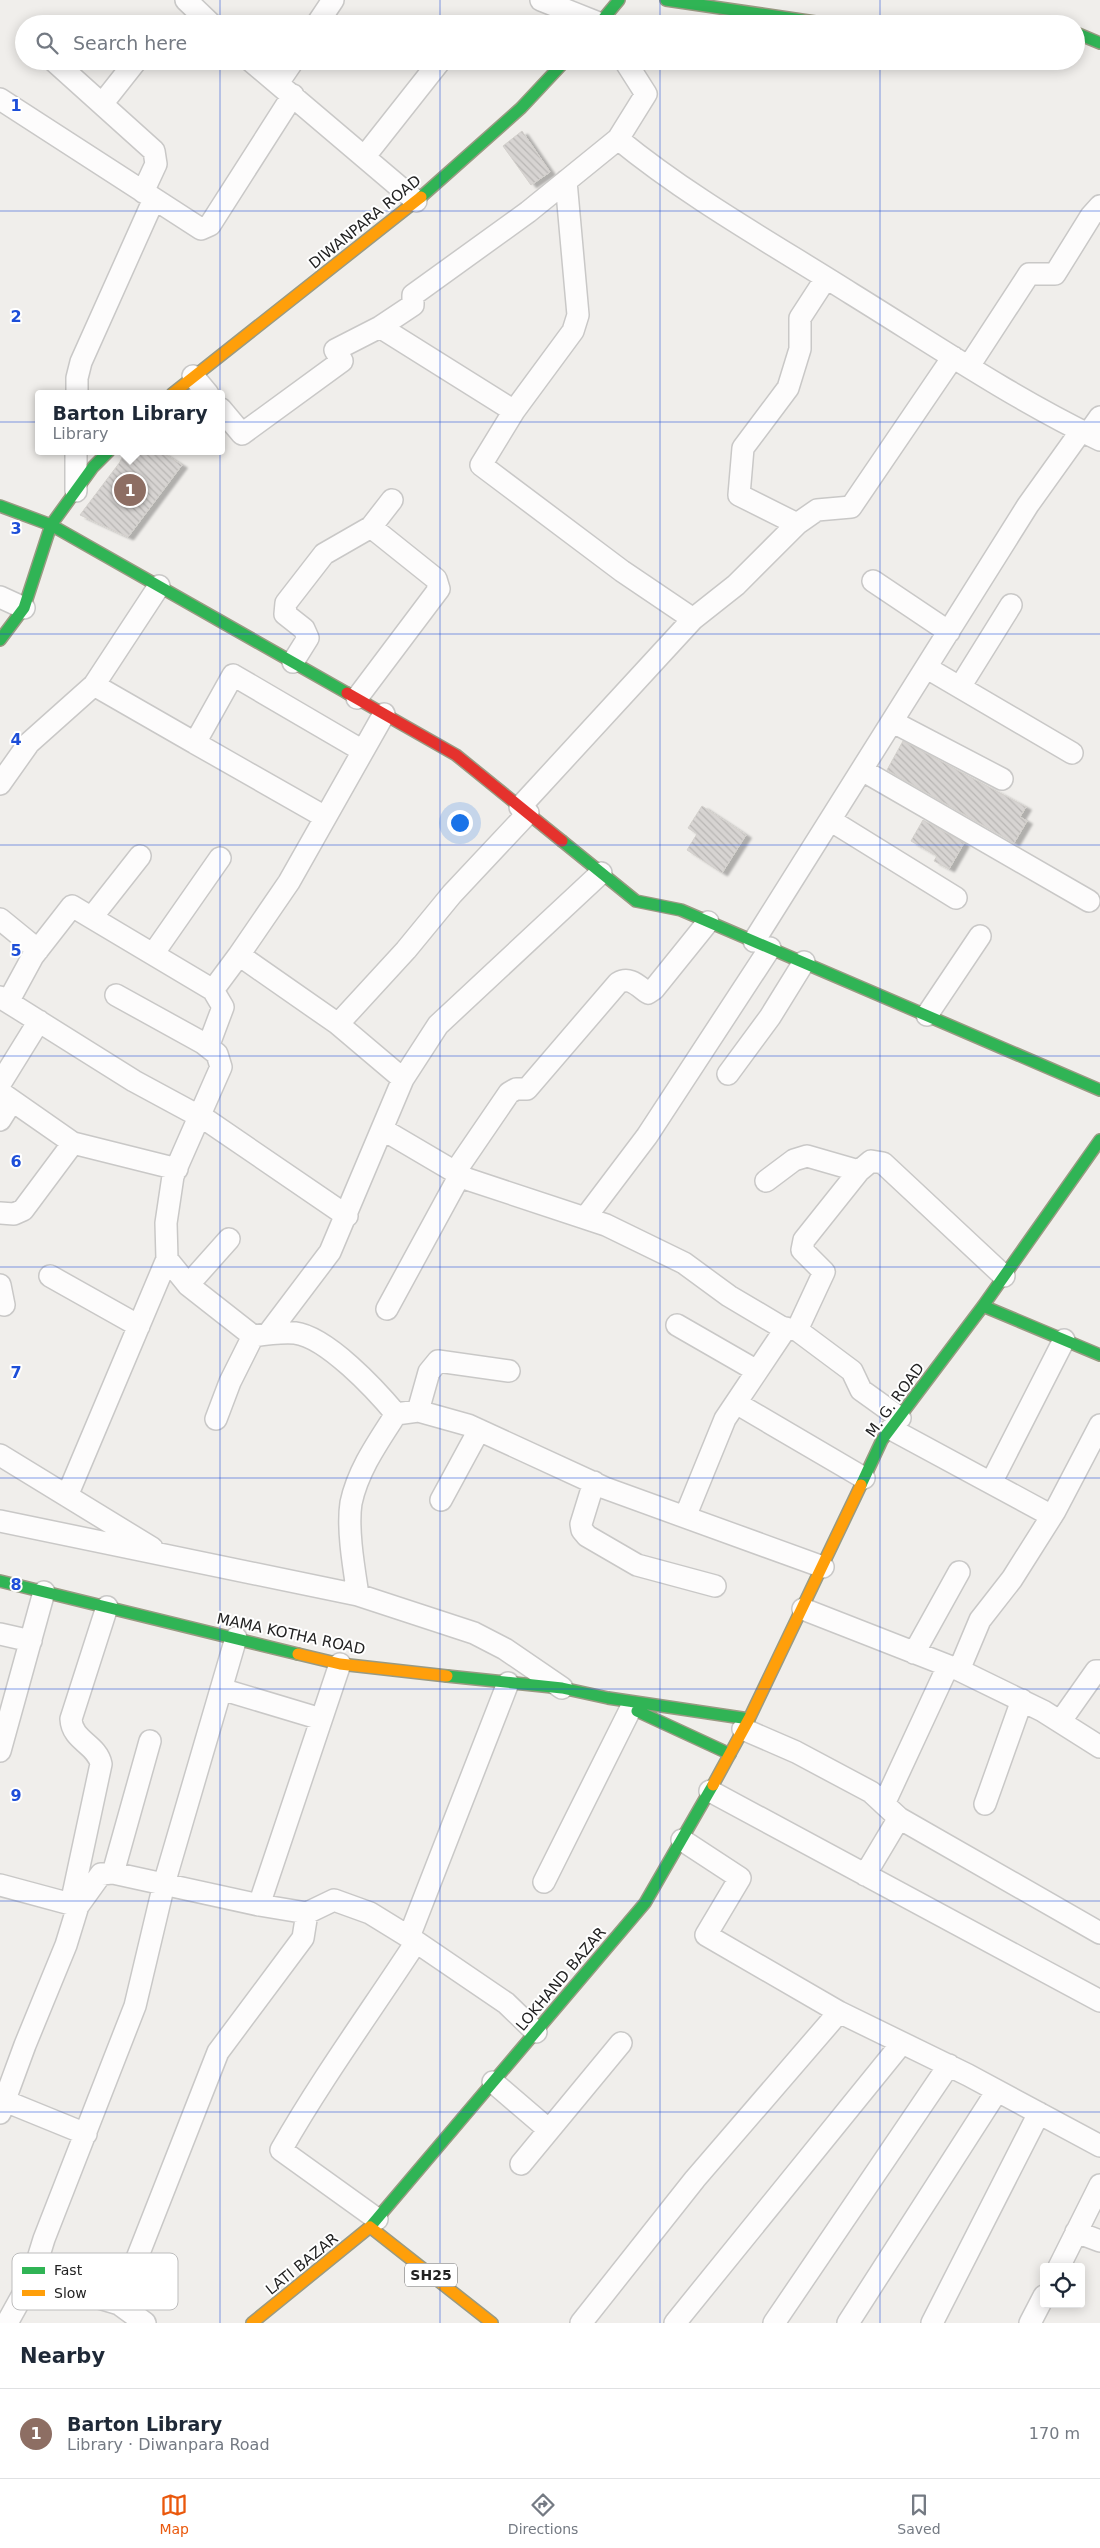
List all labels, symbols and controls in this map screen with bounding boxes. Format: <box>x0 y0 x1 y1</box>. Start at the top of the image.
search box <box>15 15 1085 70</box>
icon: search <box>33 29 61 57</box>
text: Search here <box>73 32 187 54</box>
text: 1 <box>10 96 22 115</box>
street label: DIWANPARA ROAD <box>306 171 424 273</box>
text: 2 <box>10 307 22 326</box>
popup <box>35 390 225 455</box>
text: Barton Library <box>52 402 208 424</box>
text: Library <box>52 424 108 443</box>
pin: 1 <box>114 471 146 509</box>
text: 3 <box>10 519 22 538</box>
text: 4 <box>10 730 22 749</box>
your location <box>447 810 473 836</box>
text: 5 <box>10 941 22 960</box>
text: 6 <box>10 1152 22 1171</box>
street label: M. G. ROAD <box>862 1359 928 1441</box>
text: 7 <box>10 1363 22 1382</box>
text: 8 <box>10 1575 22 1594</box>
street label: MAMA KOTHA ROAD <box>215 1609 367 1659</box>
text: 9 <box>10 1786 22 1805</box>
street label: LOKHAND BAZAR <box>512 1923 610 2035</box>
street label: LATI BAZAR <box>262 2229 342 2299</box>
legend <box>12 2253 178 2310</box>
text: Fast <box>54 2262 83 2278</box>
map controls <box>1040 2263 1085 2308</box>
button: locate <box>1040 2263 1085 2308</box>
road number: SH25 <box>405 2264 457 2286</box>
text: Slow <box>54 2285 87 2301</box>
text: Nearby <box>20 2344 105 2368</box>
text: Barton Library <box>67 2413 222 2435</box>
text: 1 <box>30 2424 42 2443</box>
text: 170 m <box>1029 2424 1080 2443</box>
text: Library · Diwanpara Road <box>67 2435 270 2454</box>
tab: Map <box>159 2491 189 2537</box>
tab: Directions <box>508 2491 578 2537</box>
tab: Saved <box>897 2491 941 2537</box>

